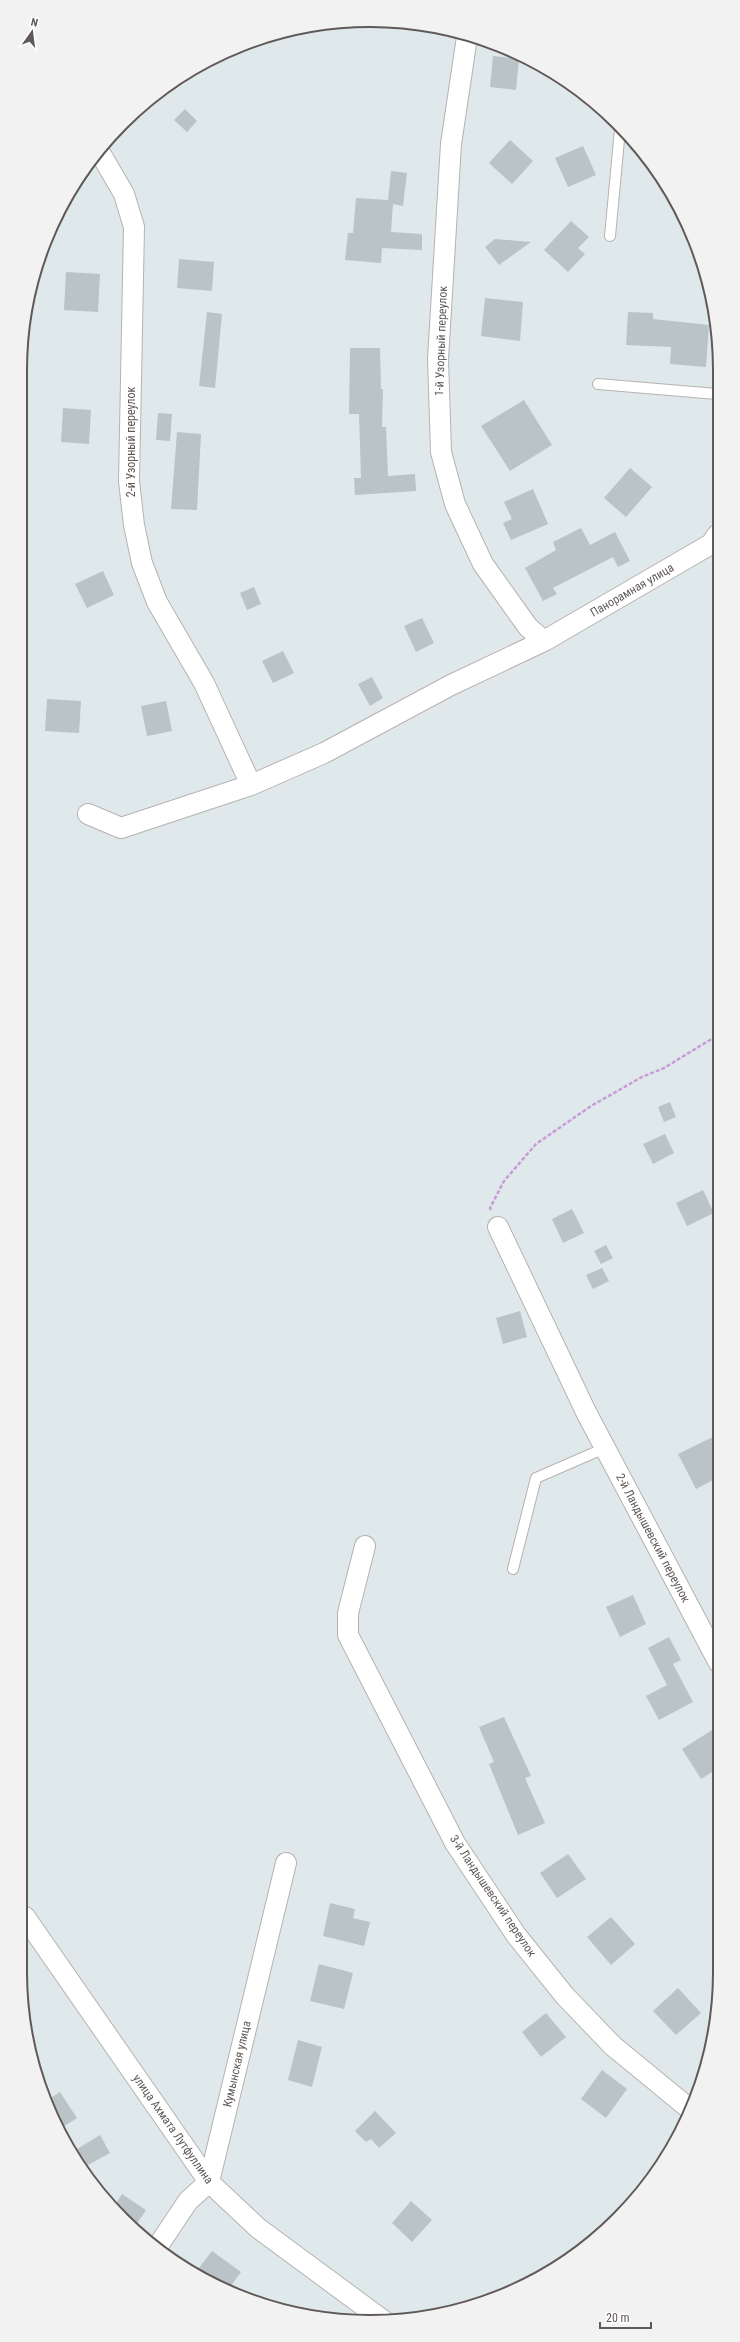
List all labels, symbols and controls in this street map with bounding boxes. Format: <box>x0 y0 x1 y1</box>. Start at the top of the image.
north arrow <box>12 12 52 52</box>
text: N <box>29 16 39 30</box>
street label: 1-й Узорный переулок <box>432 285 450 396</box>
street label: 2-й Узорный переулок <box>124 387 138 497</box>
street label: Панорамная улица <box>588 560 676 620</box>
street label: 2-й Ландышевский переулок <box>613 1471 693 1605</box>
street label: 3-й Ландышевский переулок <box>447 1832 539 1960</box>
street label: Кумынская улица <box>220 2019 254 2109</box>
street label: улица Ахмата Лутфуллина <box>130 2072 216 2187</box>
scale bar <box>600 2304 651 2330</box>
text: 20 m <box>606 2311 630 2325</box>

